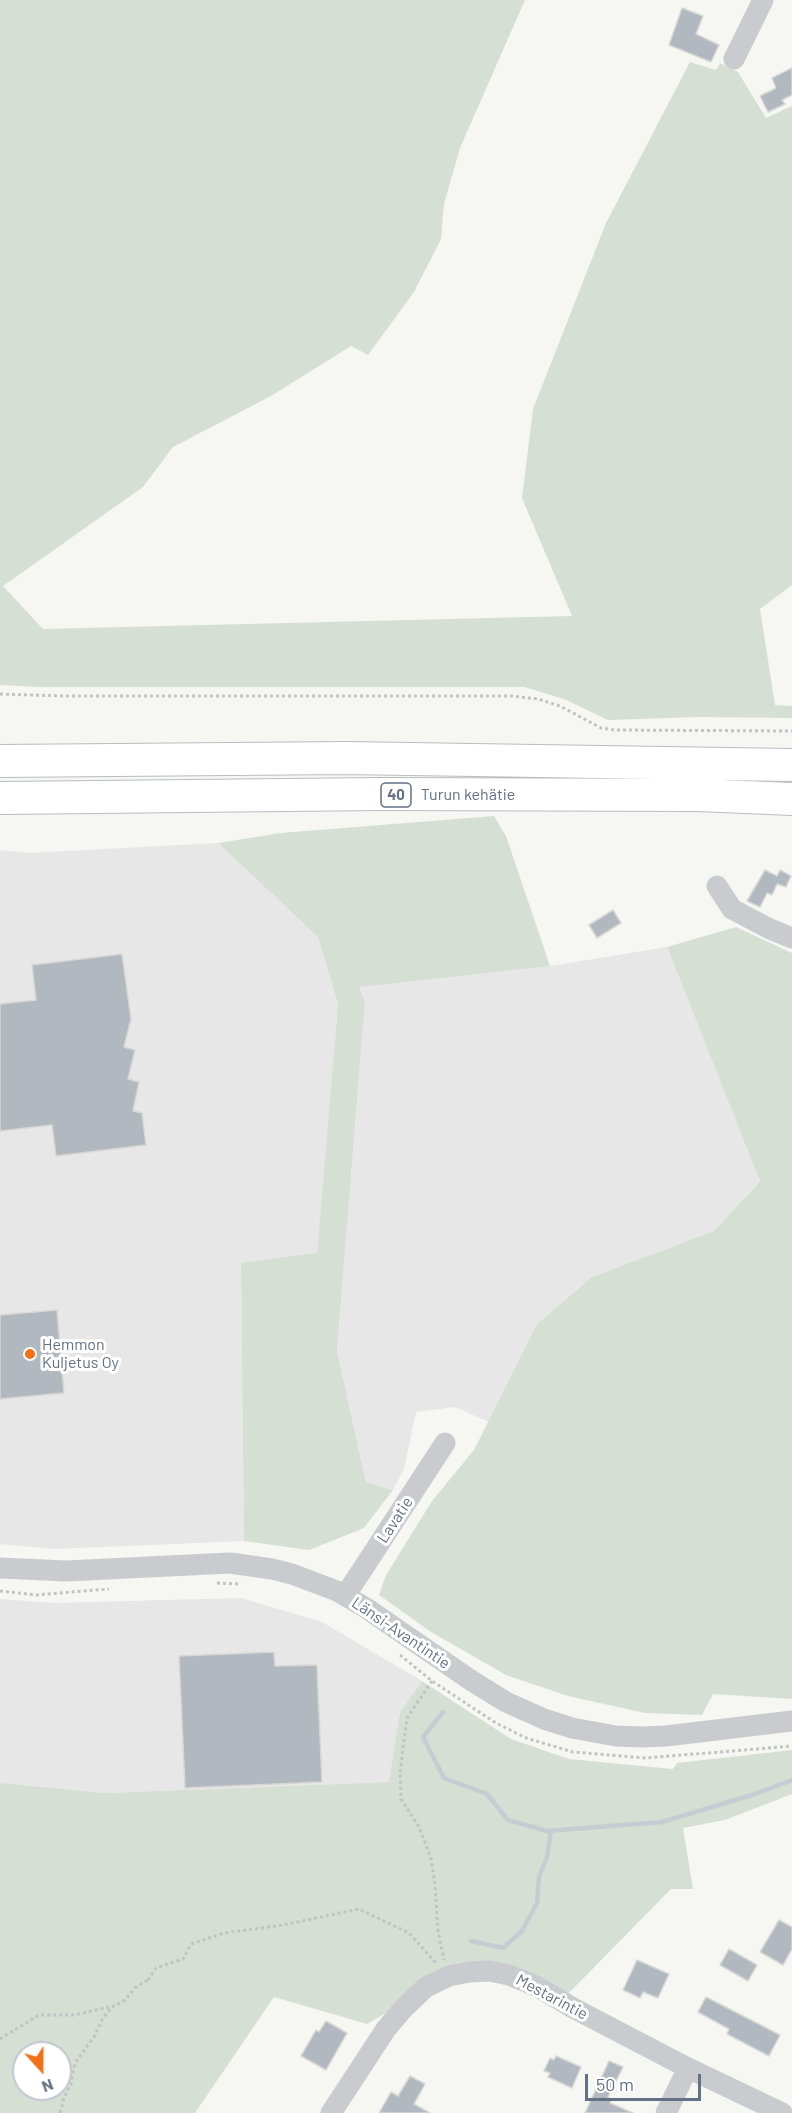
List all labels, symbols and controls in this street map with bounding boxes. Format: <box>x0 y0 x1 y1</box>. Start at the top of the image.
road number: 40 <box>381 783 411 807</box>
street label: Turun kehätie <box>421 785 515 805</box>
place label: Hemmon Kuljetus Oy <box>42 1335 119 1373</box>
marker: Hemmon Kuljetus Oy <box>23 1347 37 1361</box>
street label: Lavatie <box>373 1493 417 1547</box>
street label: Länsi-Avantintie <box>348 1593 454 1673</box>
street label: Mestarintie <box>513 1970 591 2024</box>
north arrow <box>12 2041 72 2101</box>
scale bar <box>588 2062 704 2100</box>
text: 50 m <box>596 2073 634 2095</box>
text: N <box>40 2076 56 2097</box>

